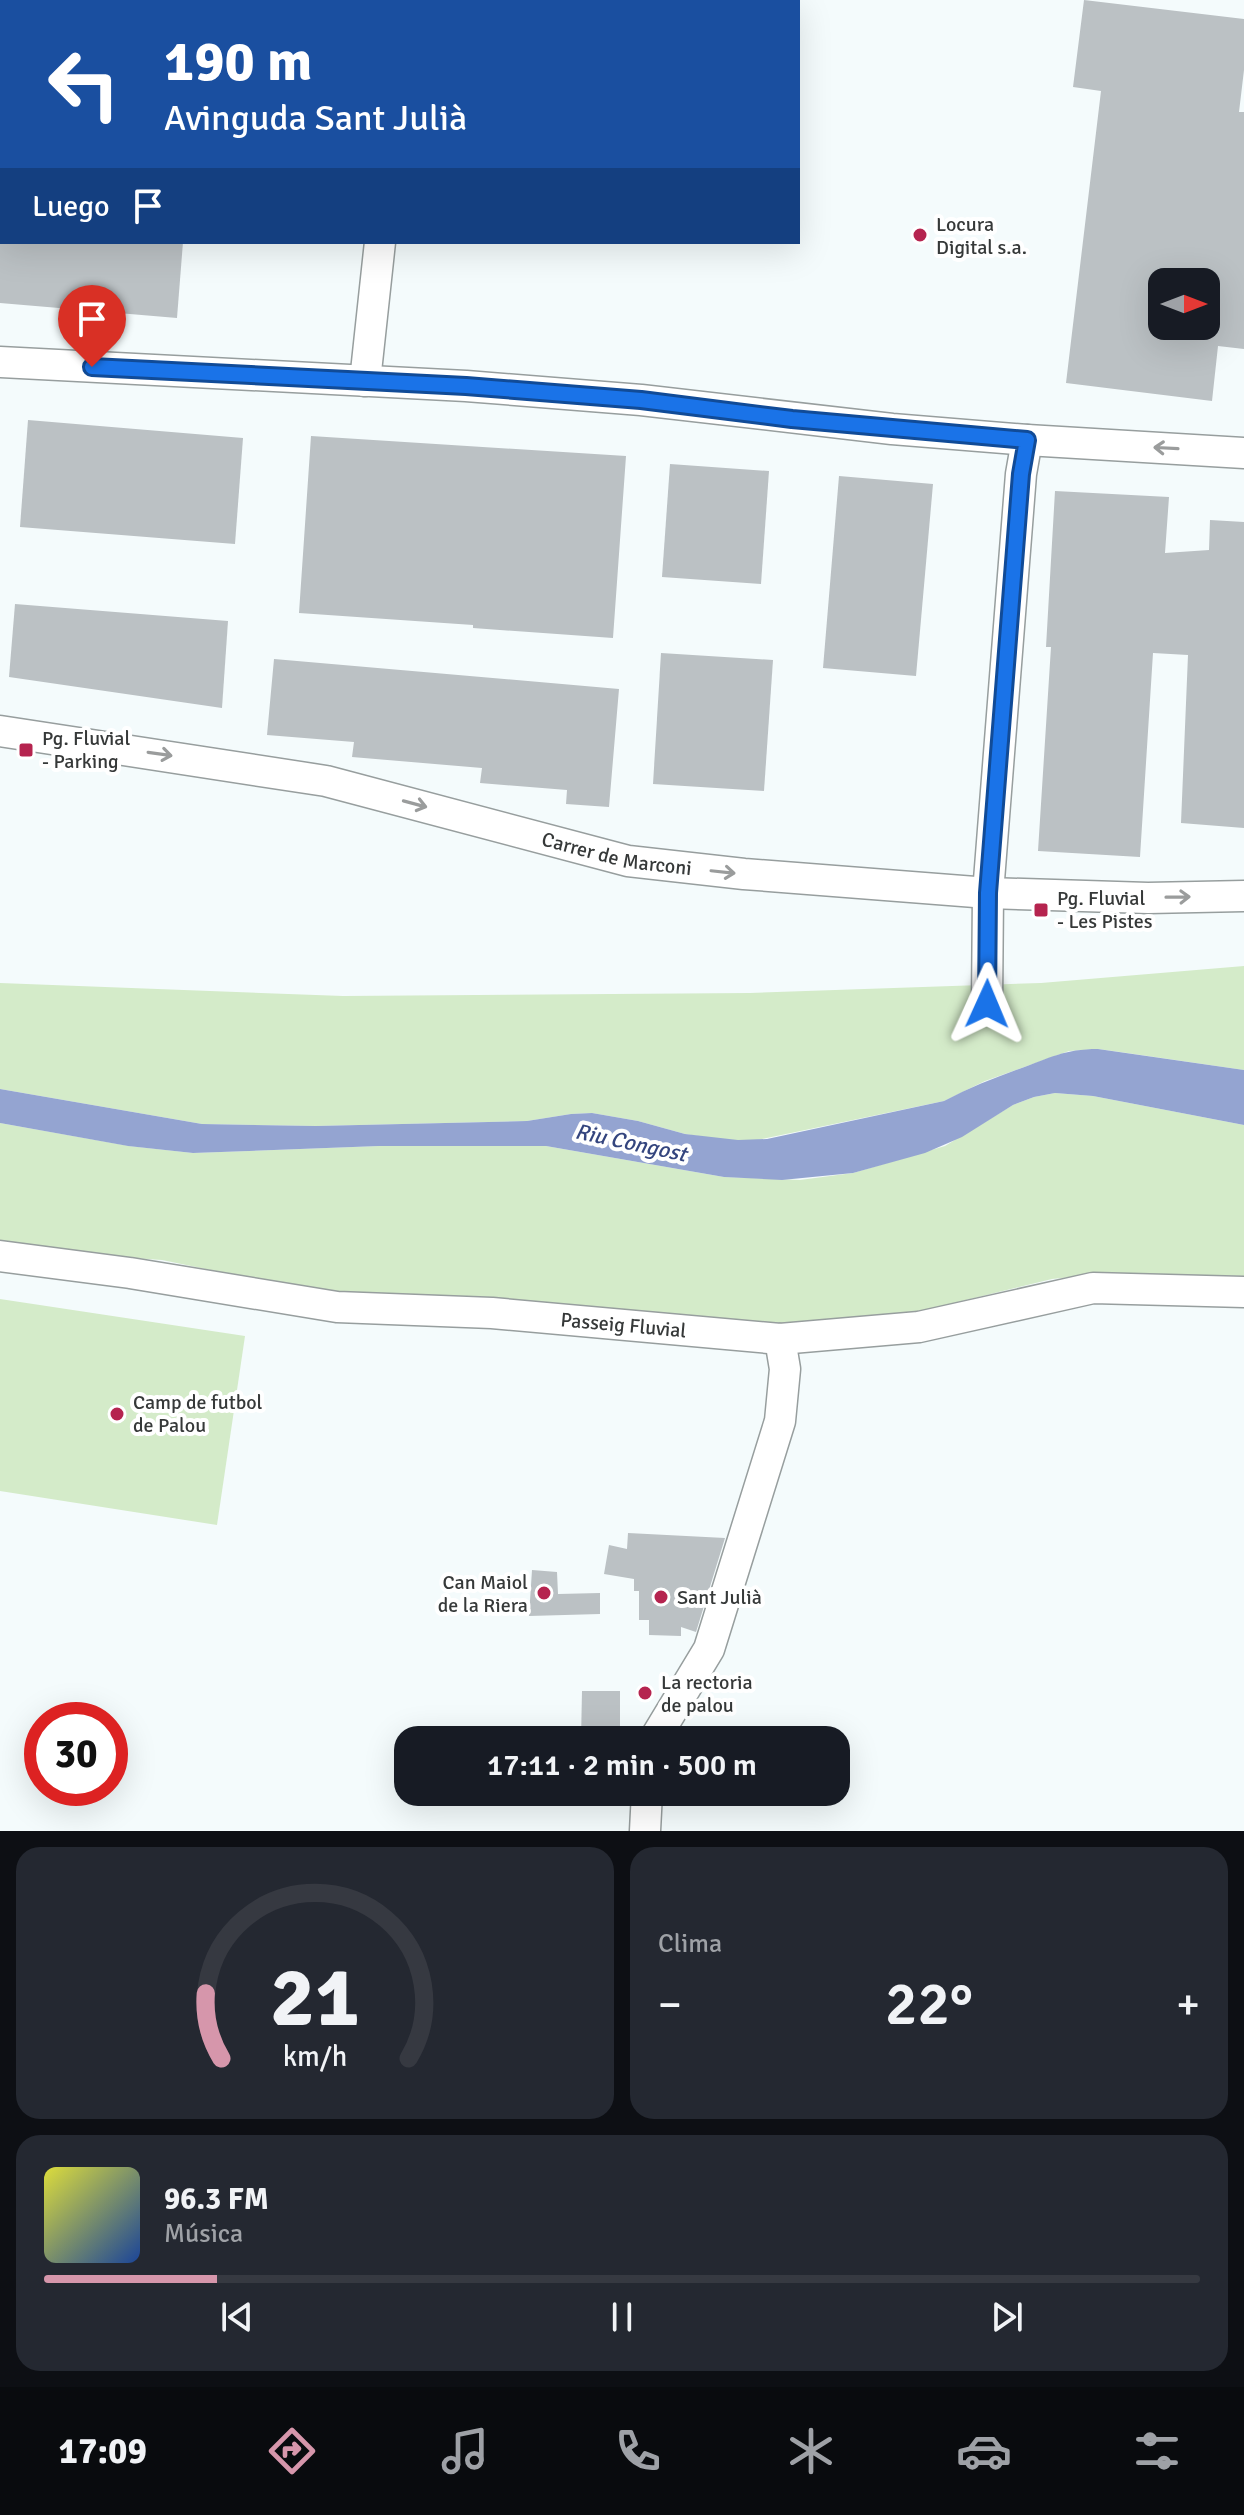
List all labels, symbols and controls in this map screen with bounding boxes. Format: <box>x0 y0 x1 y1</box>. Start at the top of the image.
text: 190 m <box>164 27 312 96</box>
icon: left <box>32 32 136 136</box>
text: Avinguda Sant Julià <box>164 96 467 141</box>
icon: arrive <box>126 184 170 228</box>
text: Luego <box>32 188 110 225</box>
place label: Locura Digital s.a. <box>936 212 1027 260</box>
marker: Locura Digital s.a. <box>911 226 929 244</box>
north arrow <box>1148 268 1220 340</box>
map controls <box>1148 268 1220 340</box>
pin <box>58 285 126 367</box>
icon: arrive <box>70 297 114 341</box>
one-way arrow <box>1153 440 1180 455</box>
place label: Pg. Fluvial - Parking <box>42 726 130 774</box>
marker: Pg. Fluvial - Parking <box>17 741 35 759</box>
one-way arrow <box>147 747 173 762</box>
one-way arrow <box>402 798 428 813</box>
street label: Carrer de Marconi <box>539 827 693 881</box>
one-way arrow <box>709 864 736 879</box>
place label: Pg. Fluvial - Les Pistes <box>1057 886 1153 934</box>
one-way arrow <box>1164 890 1191 905</box>
marker: Pg. Fluvial - Les Pistes <box>1032 901 1050 919</box>
position arrow <box>945 962 1029 1046</box>
water label: Riu Congost <box>573 1118 691 1168</box>
street label: Passeig Fluvial <box>559 1307 688 1344</box>
place label: Camp de futbol de Palou <box>133 1390 263 1438</box>
marker: Camp de futbol de Palou <box>108 1405 126 1423</box>
place label: Can Maiol de la Riera <box>438 1570 528 1618</box>
marker: Can Maiol de la Riera <box>535 1584 553 1602</box>
place label: Sant Julià <box>677 1585 762 1610</box>
marker: Sant Julià <box>652 1588 670 1606</box>
place label: La rectoria de palou <box>661 1670 753 1718</box>
marker: La rectoria de palou <box>636 1684 654 1702</box>
speed limit sign: 30 <box>24 1702 128 1806</box>
text: 17:11 · 2 min · 500 m <box>487 1747 757 1784</box>
text: Clima <box>658 1928 722 1960</box>
text: 21 <box>270 1947 360 2049</box>
text: 22° <box>885 1968 973 2042</box>
text: − <box>658 1978 682 2032</box>
text: + <box>1176 1978 1200 2032</box>
text: km/h <box>283 2039 347 2074</box>
text: 96.3 FM <box>164 2181 269 2218</box>
text: Música <box>164 2218 243 2250</box>
icon: previous <box>215 2295 259 2339</box>
icon: pause <box>600 2295 644 2339</box>
icon: next <box>985 2295 1029 2339</box>
icon: directions <box>264 2423 320 2479</box>
icon: music <box>437 2423 493 2479</box>
icon: phone <box>610 2423 666 2479</box>
icon: climate <box>783 2423 839 2479</box>
icon: car <box>956 2423 1012 2479</box>
icon: filters <box>1129 2423 1185 2479</box>
text: 17:09 <box>59 2429 147 2474</box>

